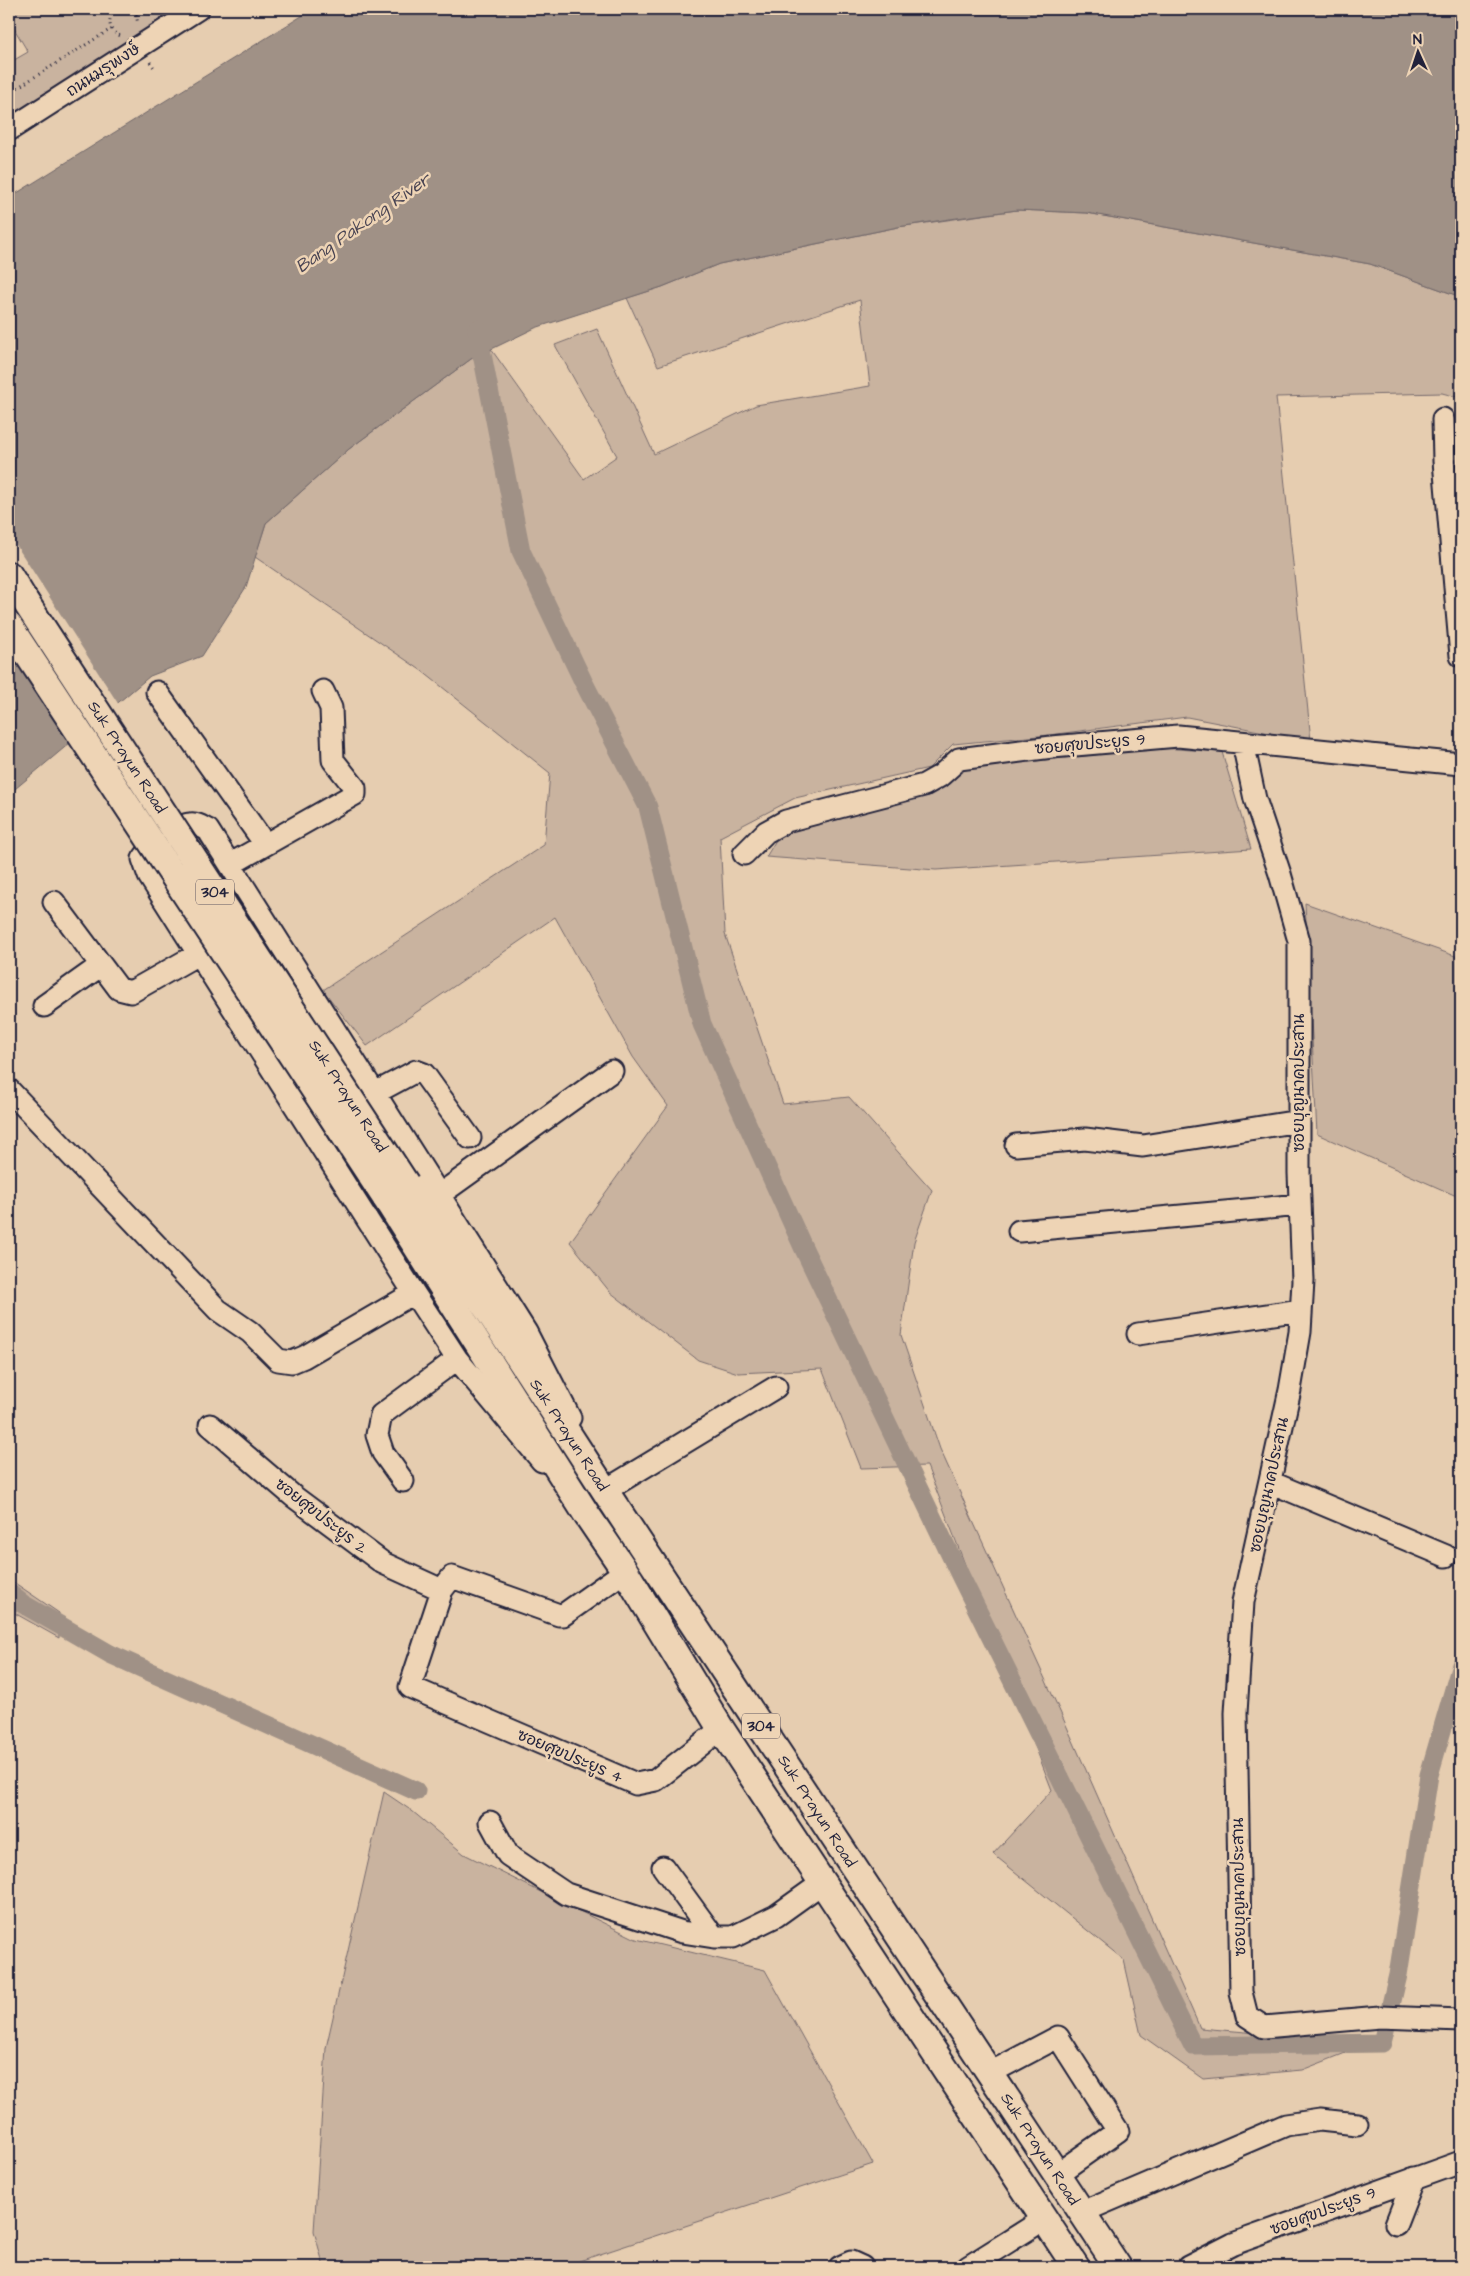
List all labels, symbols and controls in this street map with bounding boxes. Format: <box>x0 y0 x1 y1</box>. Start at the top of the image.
north arrow <box>1392 28 1442 78</box>
text: N <box>1412 30 1422 50</box>
street label: ถนนมรุพงษ์ <box>61 37 145 103</box>
water label: Bang Pakong River <box>291 166 438 280</box>
street label: Suk Prayun Road <box>82 697 172 818</box>
street label: ซอยศุขประยูร 9 <box>1034 728 1146 761</box>
road number: 304 <box>196 880 234 904</box>
street label: ซอยบุญนาคประสาน <box>1288 1013 1311 1152</box>
street label: Suk Prayun Road <box>303 1036 393 1157</box>
street label: Suk Prayun Road <box>524 1375 614 1496</box>
street label: ซอยบุญนาคประสาน <box>1244 1415 1295 1555</box>
street label: ซอยศุขประยูร 2 <box>270 1473 372 1560</box>
road number: 304 <box>742 1714 780 1738</box>
street label: ซอยศุขประยูร 4 <box>513 1724 626 1789</box>
street label: Suk Prayun Road <box>772 1751 862 1872</box>
street label: ซอยบุญนาคประสาน <box>1227 1817 1252 1957</box>
street label: Suk Prayun Road <box>995 2089 1085 2210</box>
street label: ซอยศุขประยูร 9 <box>1267 2182 1379 2241</box>

